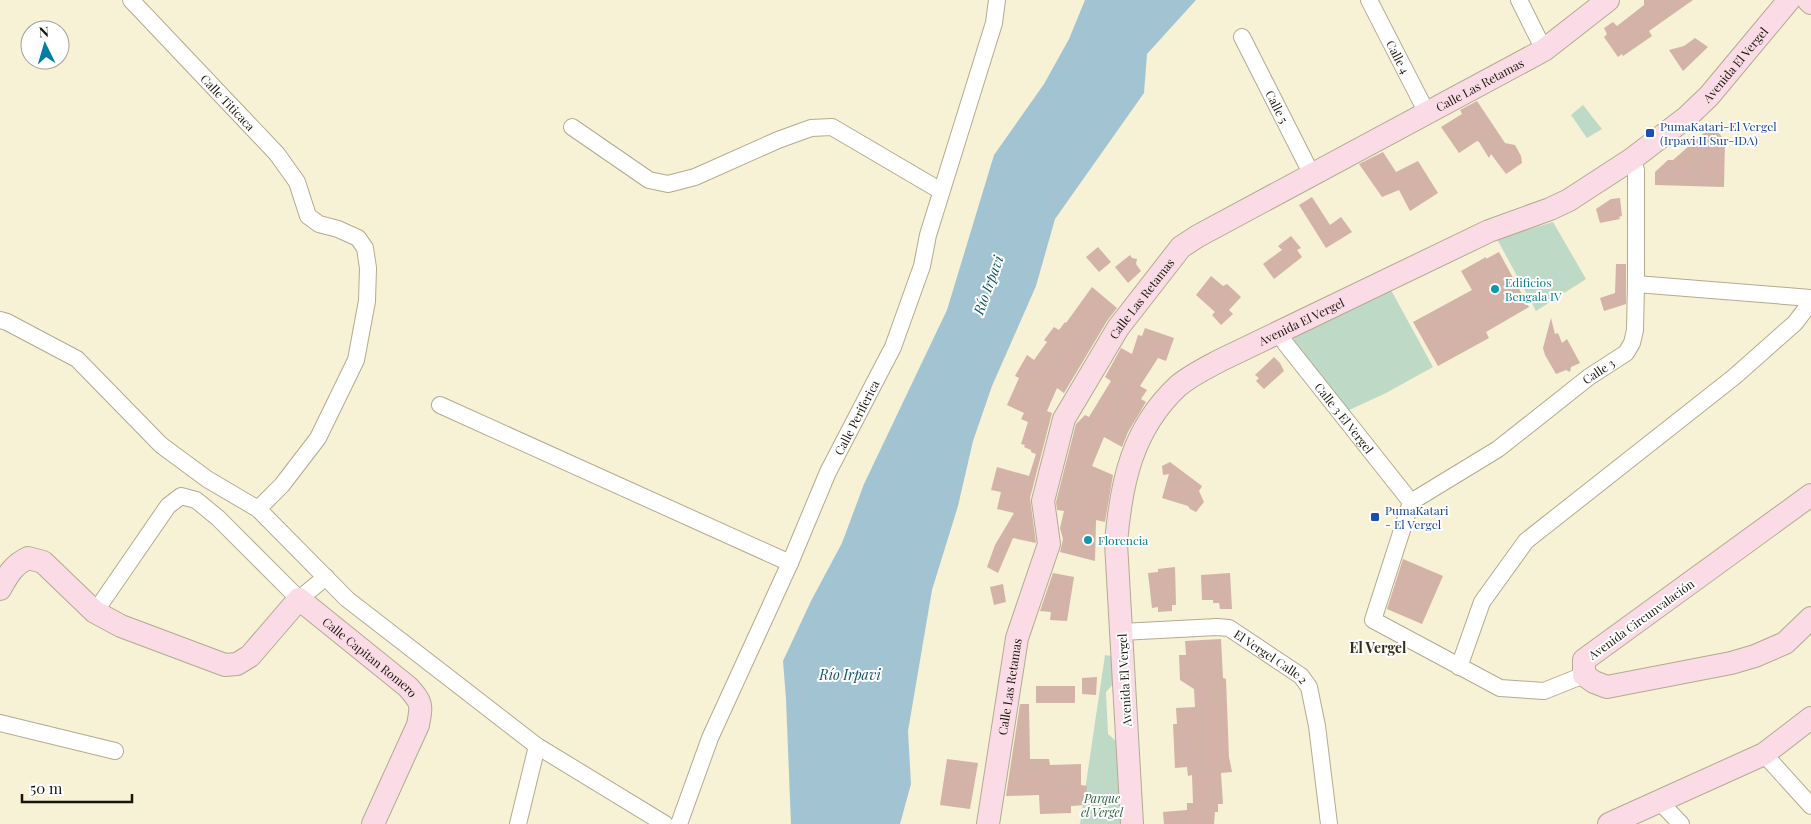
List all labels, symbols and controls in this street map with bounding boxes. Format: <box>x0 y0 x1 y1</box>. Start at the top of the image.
north arrow <box>20 20 70 70</box>
text: N <box>38 22 50 41</box>
street label: Avenida El Vergel <box>1699 23 1772 106</box>
street label: Calle 4 <box>1383 37 1414 77</box>
street label: Calle Las Retamas <box>1433 54 1526 115</box>
street label: Calle Titicaca <box>197 71 259 134</box>
street label: Calle 5 <box>1262 87 1292 126</box>
place label: PumaKatari-El Vergel (Irpavi II Sur-IDA) <box>1660 118 1777 148</box>
marker: PumaKatari-El Vergel (Irpavi II Sur-IDA) <box>1644 127 1656 139</box>
water label: Río Irpavi <box>968 252 1008 318</box>
street label: Calle Las Retamas <box>1105 255 1177 342</box>
place label: Edificios Bengala IV <box>1505 274 1562 304</box>
marker: Edificios Bengala IV <box>1489 283 1501 295</box>
street label: Avenida El Vergel <box>1255 294 1347 349</box>
street label: Calle 3 <box>1579 355 1618 387</box>
street label: Calle Periferica <box>830 377 883 458</box>
street label: Calle 3 El Vergel <box>1311 379 1378 457</box>
place label: PumaKatari - El Vergel <box>1385 502 1449 532</box>
marker: PumaKatari - El Vergel <box>1369 511 1381 523</box>
place label: Florencia <box>1098 532 1148 548</box>
marker: Florencia <box>1082 534 1094 546</box>
street label: Avenida Circunvalación <box>1584 575 1697 663</box>
street label: Calle Capitan Romero <box>319 613 421 701</box>
street label: El Vergel Calle 2 <box>1231 626 1312 687</box>
street label: Avenida El Vergel <box>1114 633 1134 728</box>
street label: Calle Las Retamas <box>994 637 1025 736</box>
district label: El Vergel <box>1350 638 1407 657</box>
water label: Río Irpavi <box>818 665 881 684</box>
scale bar <box>22 772 132 804</box>
text: 50 m <box>30 778 63 798</box>
park label: Parque el Vergel <box>1081 790 1124 820</box>

